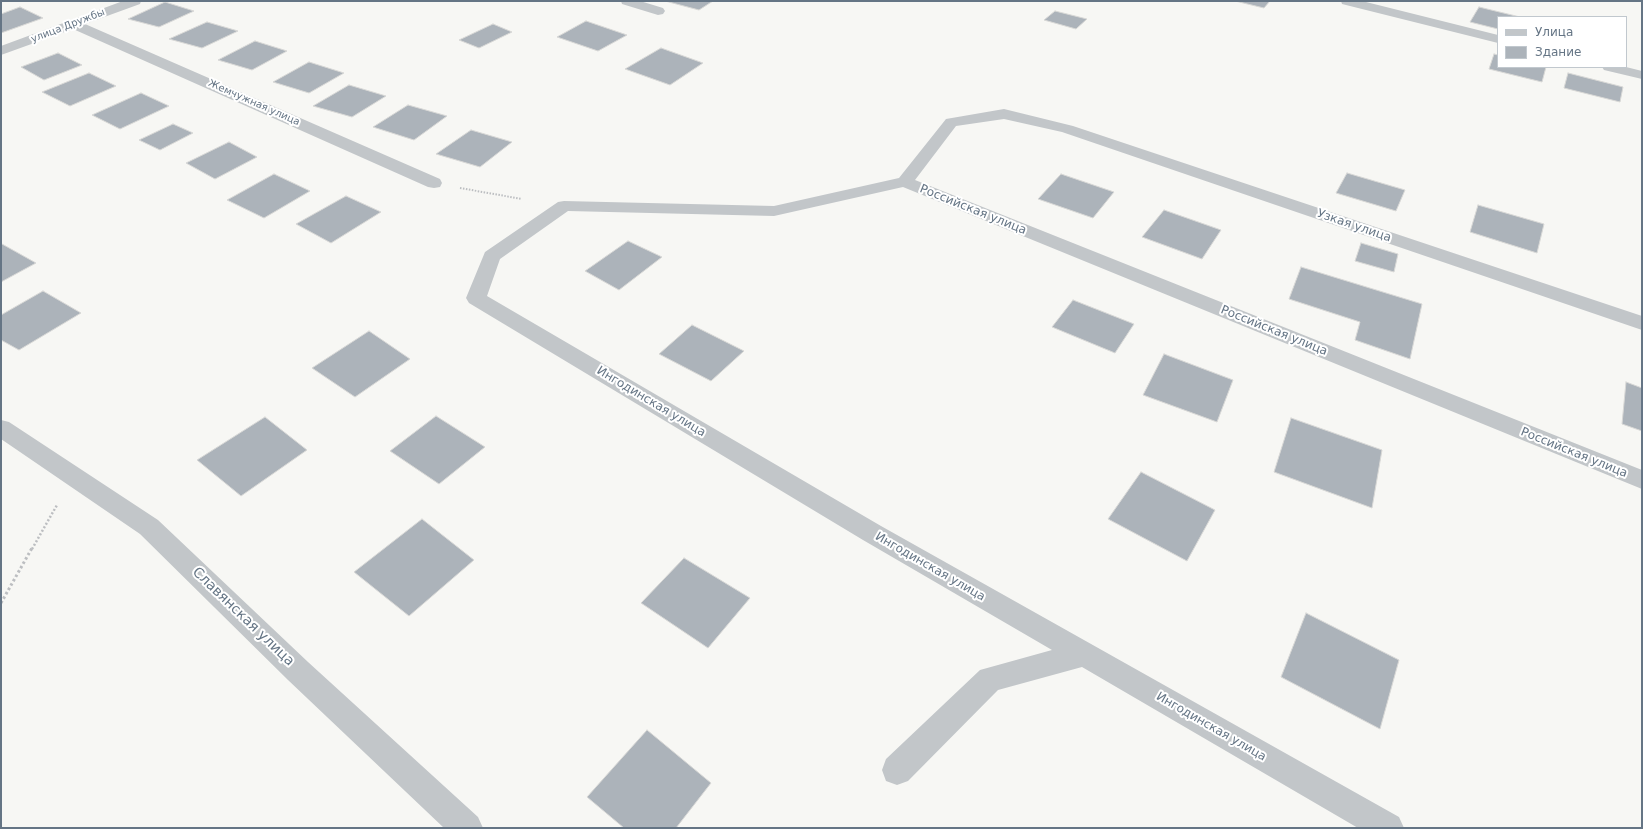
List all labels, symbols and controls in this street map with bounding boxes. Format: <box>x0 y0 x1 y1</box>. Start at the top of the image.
street label: улица Дружбы <box>29 6 107 46</box>
legend <box>1497 16 1627 68</box>
text: Улица <box>1535 25 1573 39</box>
text: Здание <box>1535 45 1581 59</box>
street label: Жемчужная улица <box>206 77 302 129</box>
street label: Российская улица <box>918 182 1028 238</box>
street label: Узкая улица <box>1315 207 1393 245</box>
street label: Российская улица <box>1219 303 1329 359</box>
street label: Ингодинская улица <box>594 364 708 440</box>
street label: Российская улица <box>1519 425 1629 481</box>
street label: Ингодинская улица <box>872 530 988 604</box>
street label: Славянская улица <box>189 564 297 670</box>
street label: Ингодинская улица <box>1153 690 1269 764</box>

